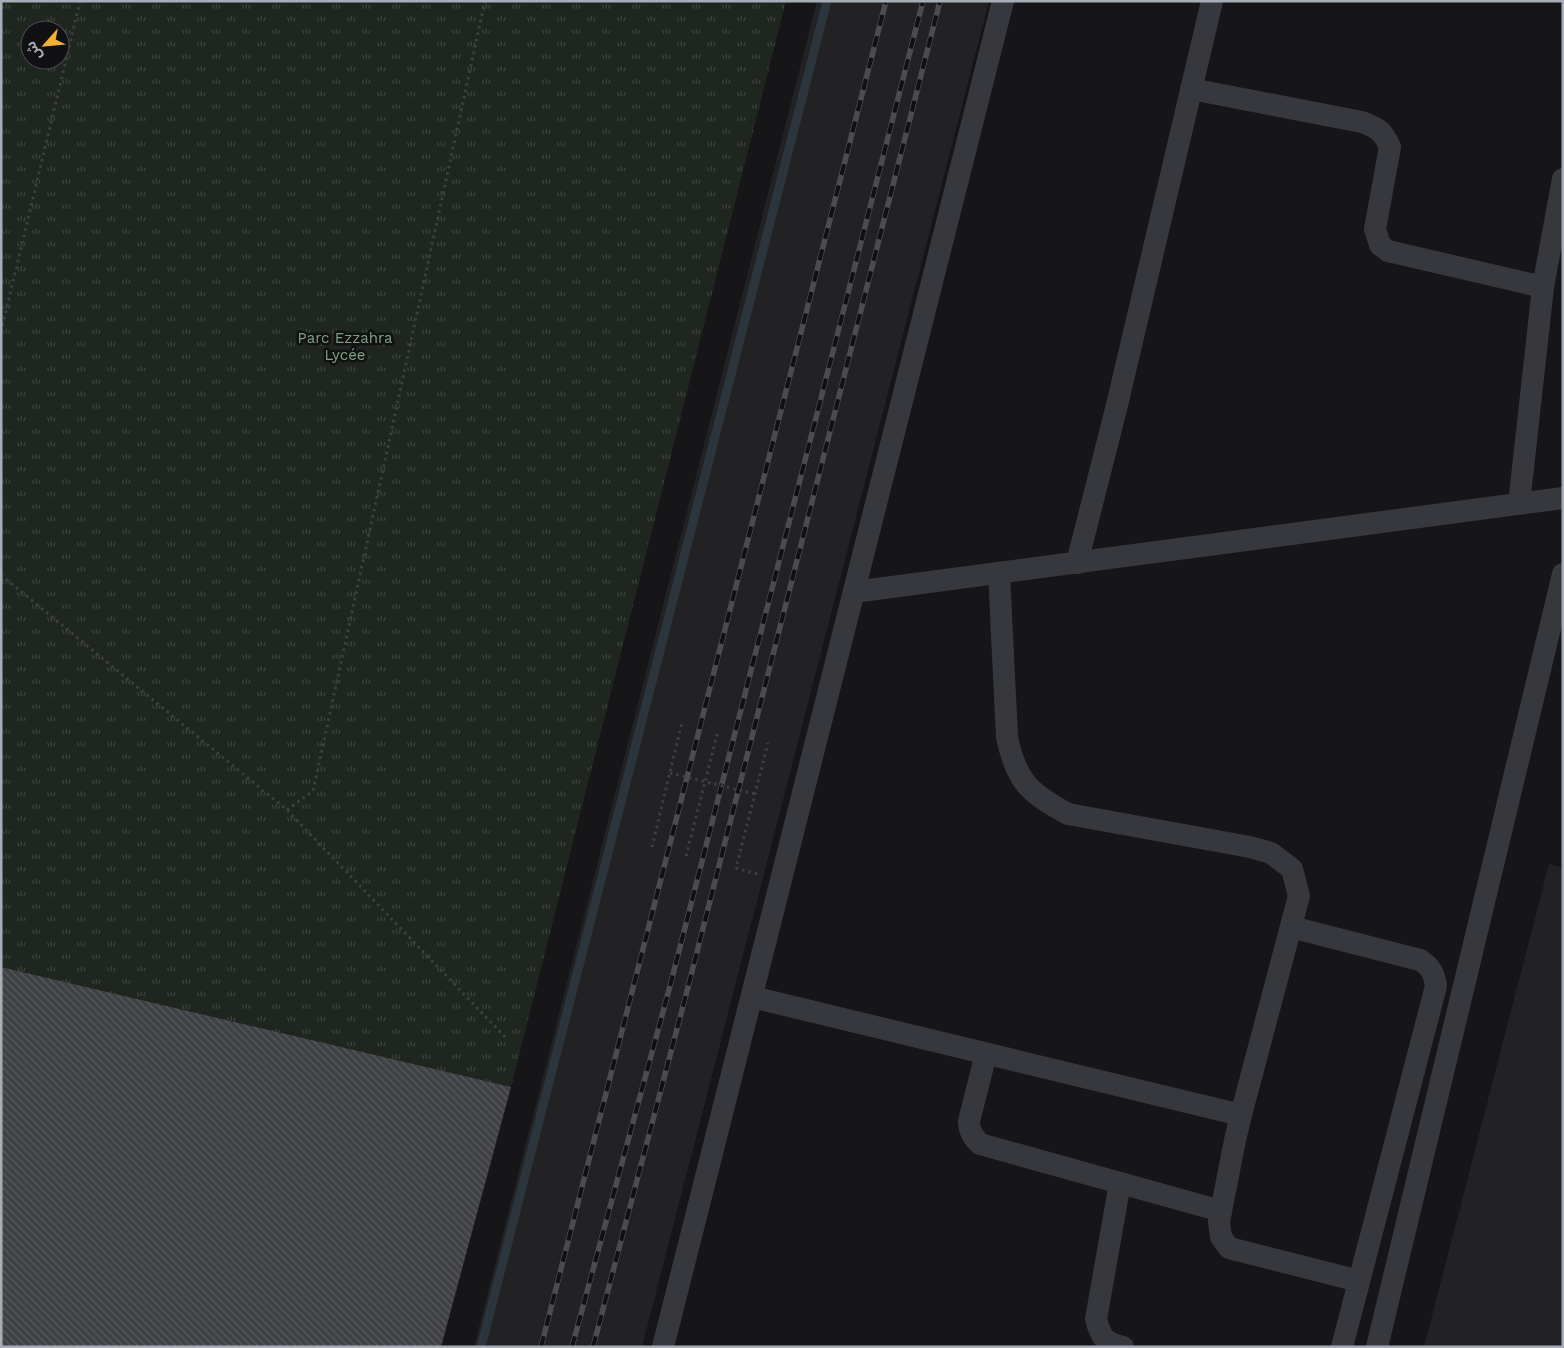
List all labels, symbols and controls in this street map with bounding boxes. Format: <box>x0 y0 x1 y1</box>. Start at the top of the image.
north arrow <box>20 20 70 70</box>
text: ش <box>22 39 45 63</box>
park label: Parc Ezzahra Lycée <box>298 329 393 364</box>

